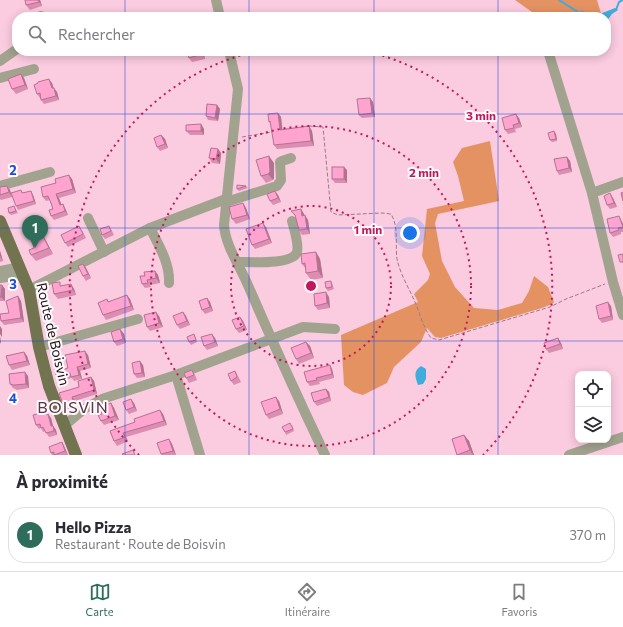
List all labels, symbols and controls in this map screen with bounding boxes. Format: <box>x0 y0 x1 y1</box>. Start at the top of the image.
search box <box>12 12 611 56</box>
icon: search <box>26 23 48 45</box>
text: Rechercher <box>58 25 135 43</box>
text: 3 min <box>466 108 496 122</box>
text: 2 <box>9 162 17 178</box>
text: 2 min <box>409 165 439 179</box>
pin: 1 <box>22 215 48 248</box>
text: 1 min <box>354 222 382 236</box>
your location <box>400 223 420 243</box>
text: 3 <box>9 276 17 292</box>
centre of rings <box>304 279 318 293</box>
street label: Route de Boisvin <box>33 281 74 387</box>
map controls <box>575 371 611 443</box>
button: locate <box>575 371 611 407</box>
text: 4 <box>9 390 17 406</box>
district label: BOISVIN <box>37 397 109 416</box>
button: layers <box>575 407 611 443</box>
text: À proximité <box>16 471 108 492</box>
text: Hello Pizza <box>55 518 131 536</box>
text: 1 <box>27 527 33 543</box>
text: 370 m <box>569 527 606 543</box>
text: Restaurant · Route de Boisvin <box>55 536 226 552</box>
tab: Carte <box>86 581 114 618</box>
tab: Itinéraire <box>285 581 330 618</box>
tab: Favoris <box>501 581 537 618</box>

